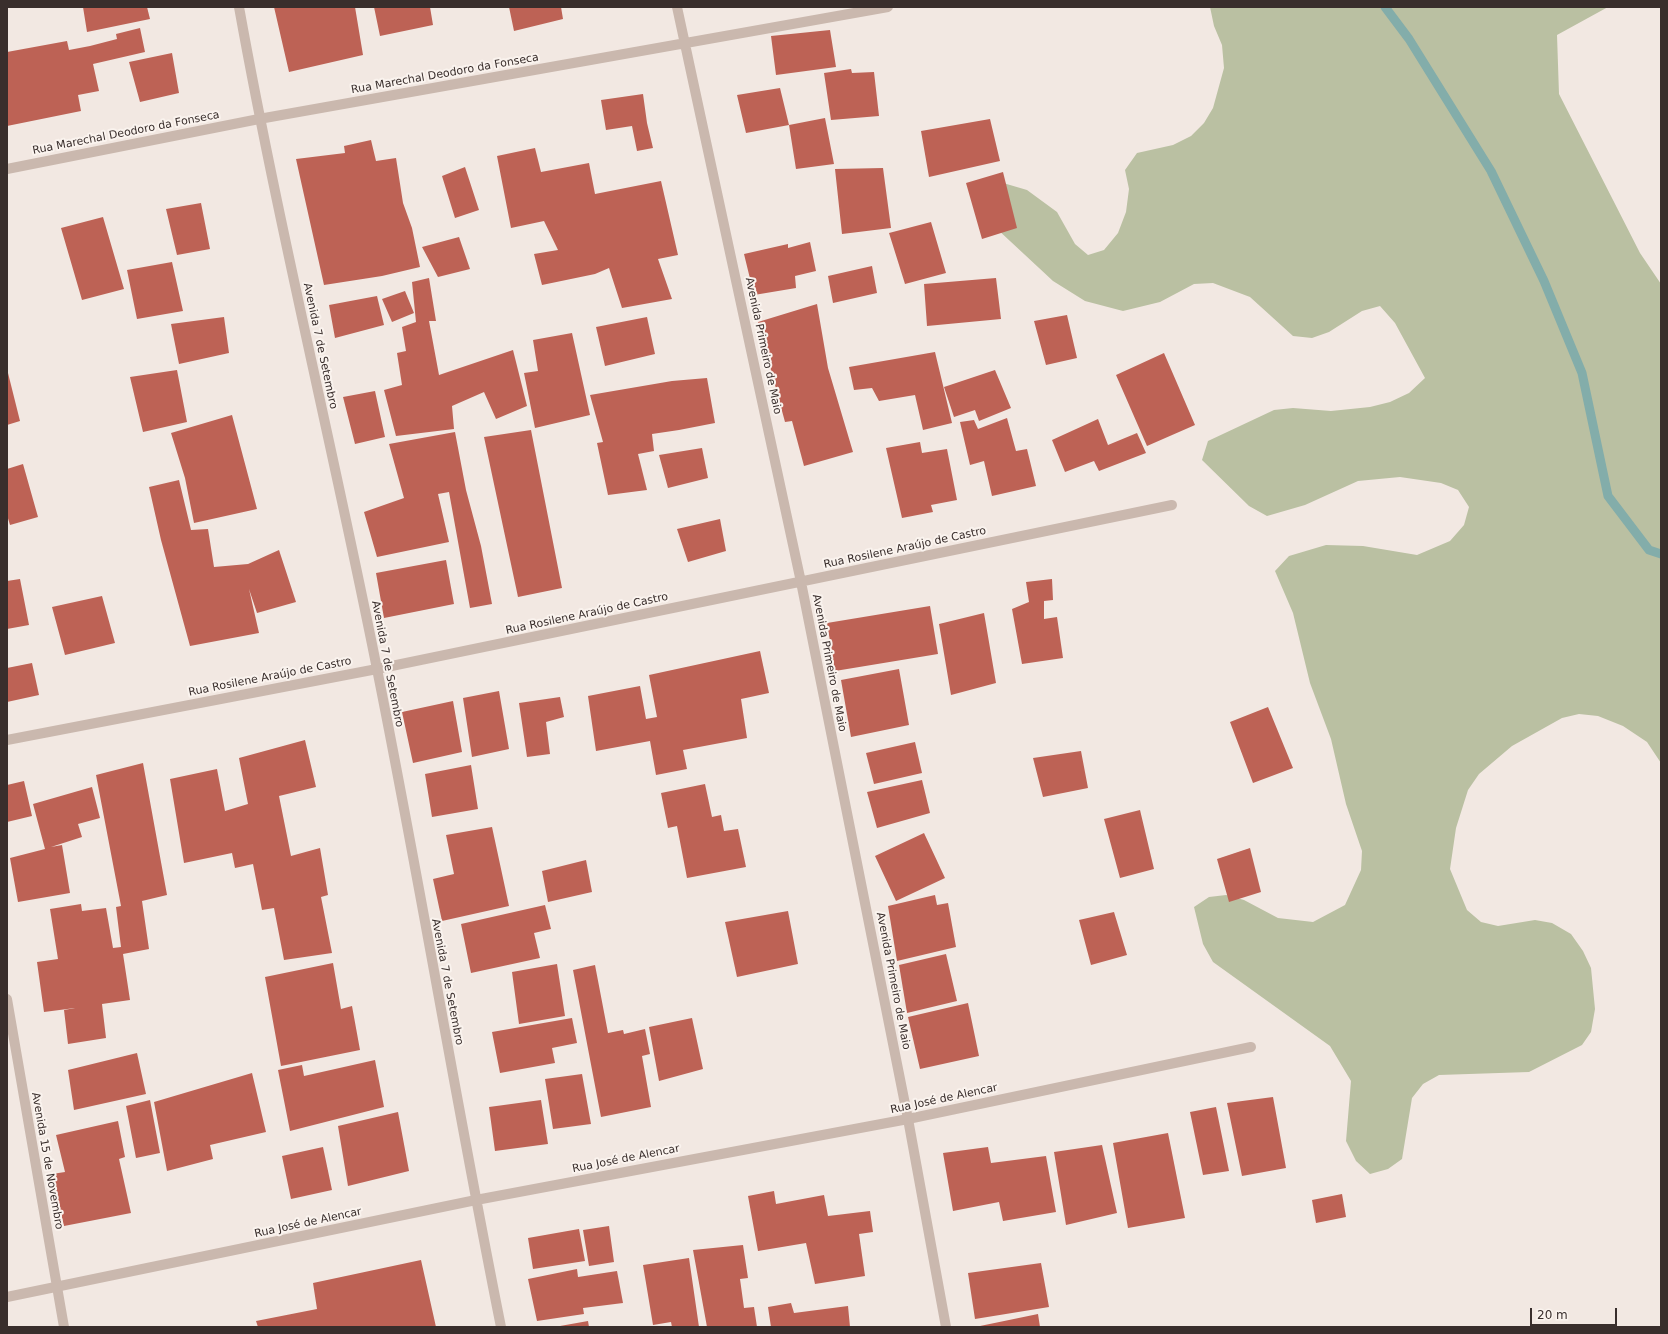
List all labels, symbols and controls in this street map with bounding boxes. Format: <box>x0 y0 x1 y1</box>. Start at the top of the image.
street label: Rua Marechal Deodoro da Fonseca <box>350 51 540 97</box>
street label: Rua Marechal Deodoro da Fonseca <box>31 108 221 158</box>
street label: Avenida Primeiro de Maio <box>742 276 784 416</box>
street label: Avenida 7 de Setembro <box>300 282 340 410</box>
street label: Rua Rosilene Araújo de Castro <box>823 524 987 572</box>
street label: Rua Rosilene Araújo de Castro <box>505 590 669 638</box>
street label: Avenida Primeiro de Maio <box>809 593 849 733</box>
street label: Avenida 7 de Setembro <box>368 600 406 728</box>
street label: Rua Rosilene Araújo de Castro <box>187 655 353 699</box>
street label: Avenida Primeiro de Maio <box>873 911 913 1051</box>
street label: Avenida 7 de Setembro <box>428 918 466 1046</box>
street label: Rua José de Alencar <box>889 1081 999 1117</box>
street label: Avenida 15 de Novembro <box>28 1091 66 1231</box>
street label: Rua José de Alencar <box>571 1142 681 1176</box>
street label: Rua José de Alencar <box>253 1205 363 1241</box>
scale bar <box>1532 1300 1619 1326</box>
text: 20 m <box>1537 1308 1568 1322</box>

